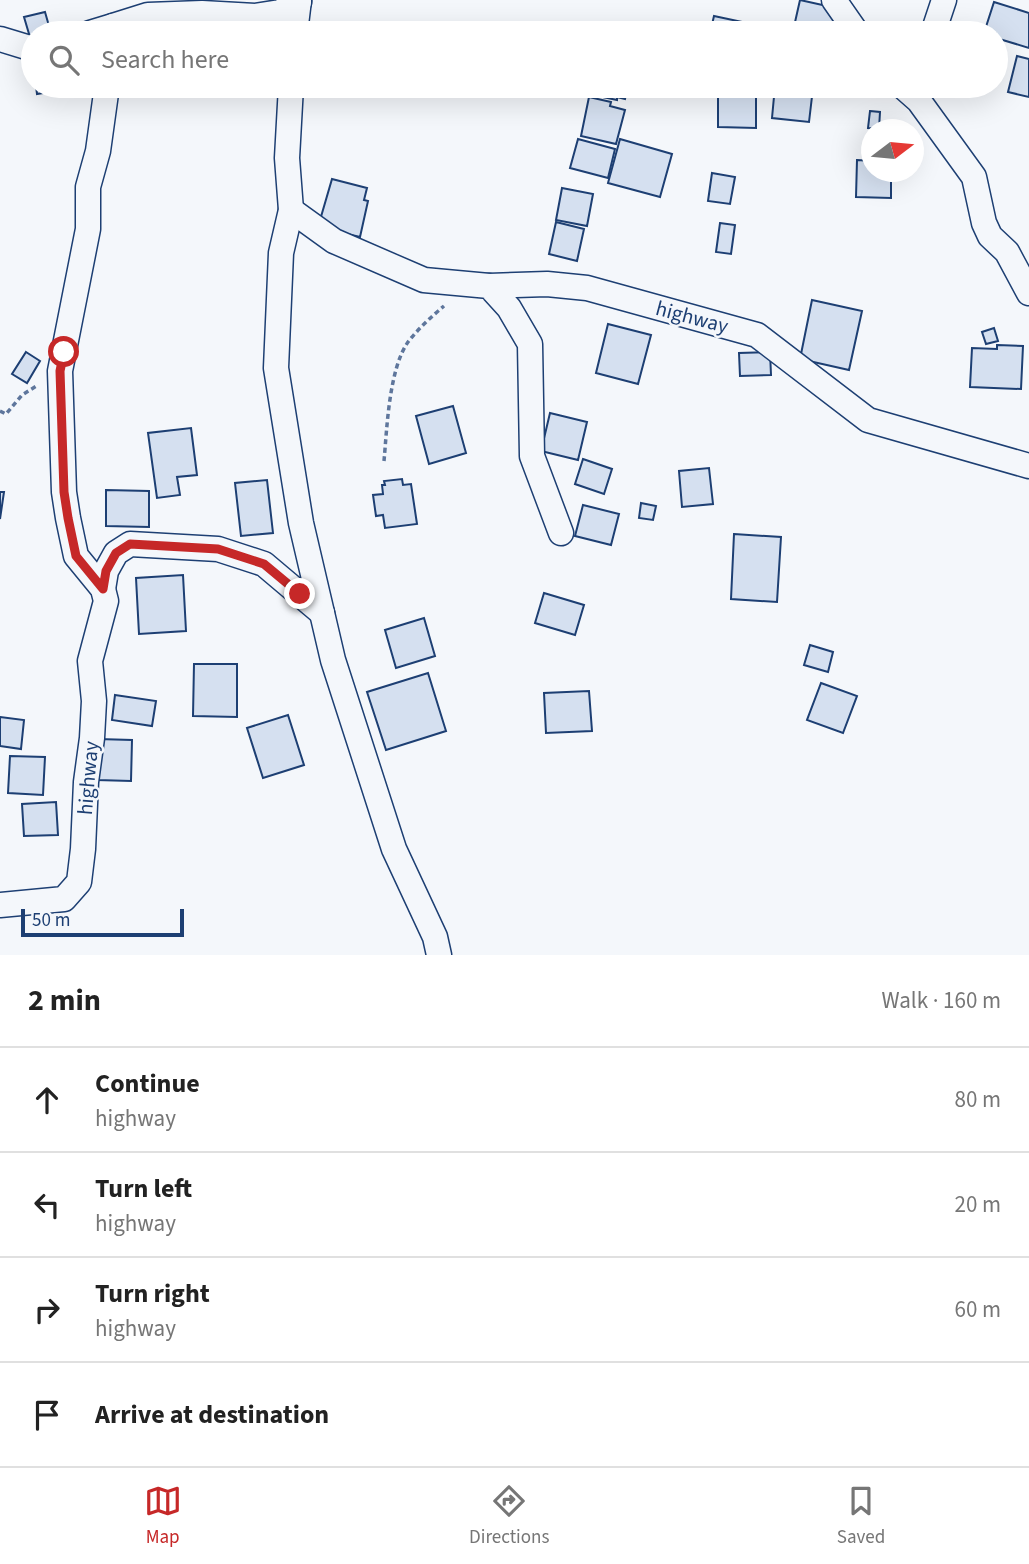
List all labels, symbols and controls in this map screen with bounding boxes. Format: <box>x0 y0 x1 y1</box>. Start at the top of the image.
search box <box>21 21 1008 98</box>
icon: search <box>45 41 83 79</box>
text: Search here <box>101 41 229 78</box>
north arrow <box>861 119 924 182</box>
street label: highway <box>652 293 732 341</box>
route start <box>48 336 79 367</box>
route end <box>284 578 315 609</box>
street label: highway <box>70 740 106 816</box>
scale bar <box>21 906 184 938</box>
text: 50 m <box>32 907 70 934</box>
text: 2 min <box>28 979 101 1022</box>
text: Walk · 160 m <box>882 984 1001 1017</box>
text: Continue <box>95 1065 200 1102</box>
icon: ahead <box>28 1081 66 1119</box>
text: 80 m <box>954 1083 1001 1116</box>
text: highway <box>95 1102 176 1135</box>
text: Turn left <box>95 1170 192 1207</box>
icon: left <box>28 1186 66 1224</box>
text: 20 m <box>954 1188 1001 1221</box>
text: highway <box>95 1207 176 1240</box>
text: Turn right <box>95 1275 210 1312</box>
icon: right <box>28 1291 66 1329</box>
text: 60 m <box>954 1293 1001 1326</box>
text: highway <box>95 1312 176 1345</box>
icon: arrive <box>28 1396 66 1434</box>
text: Arrive at destination <box>95 1396 329 1433</box>
tab: Map <box>144 1482 182 1551</box>
tab: Directions <box>469 1482 549 1551</box>
tab: Saved <box>837 1482 885 1551</box>

